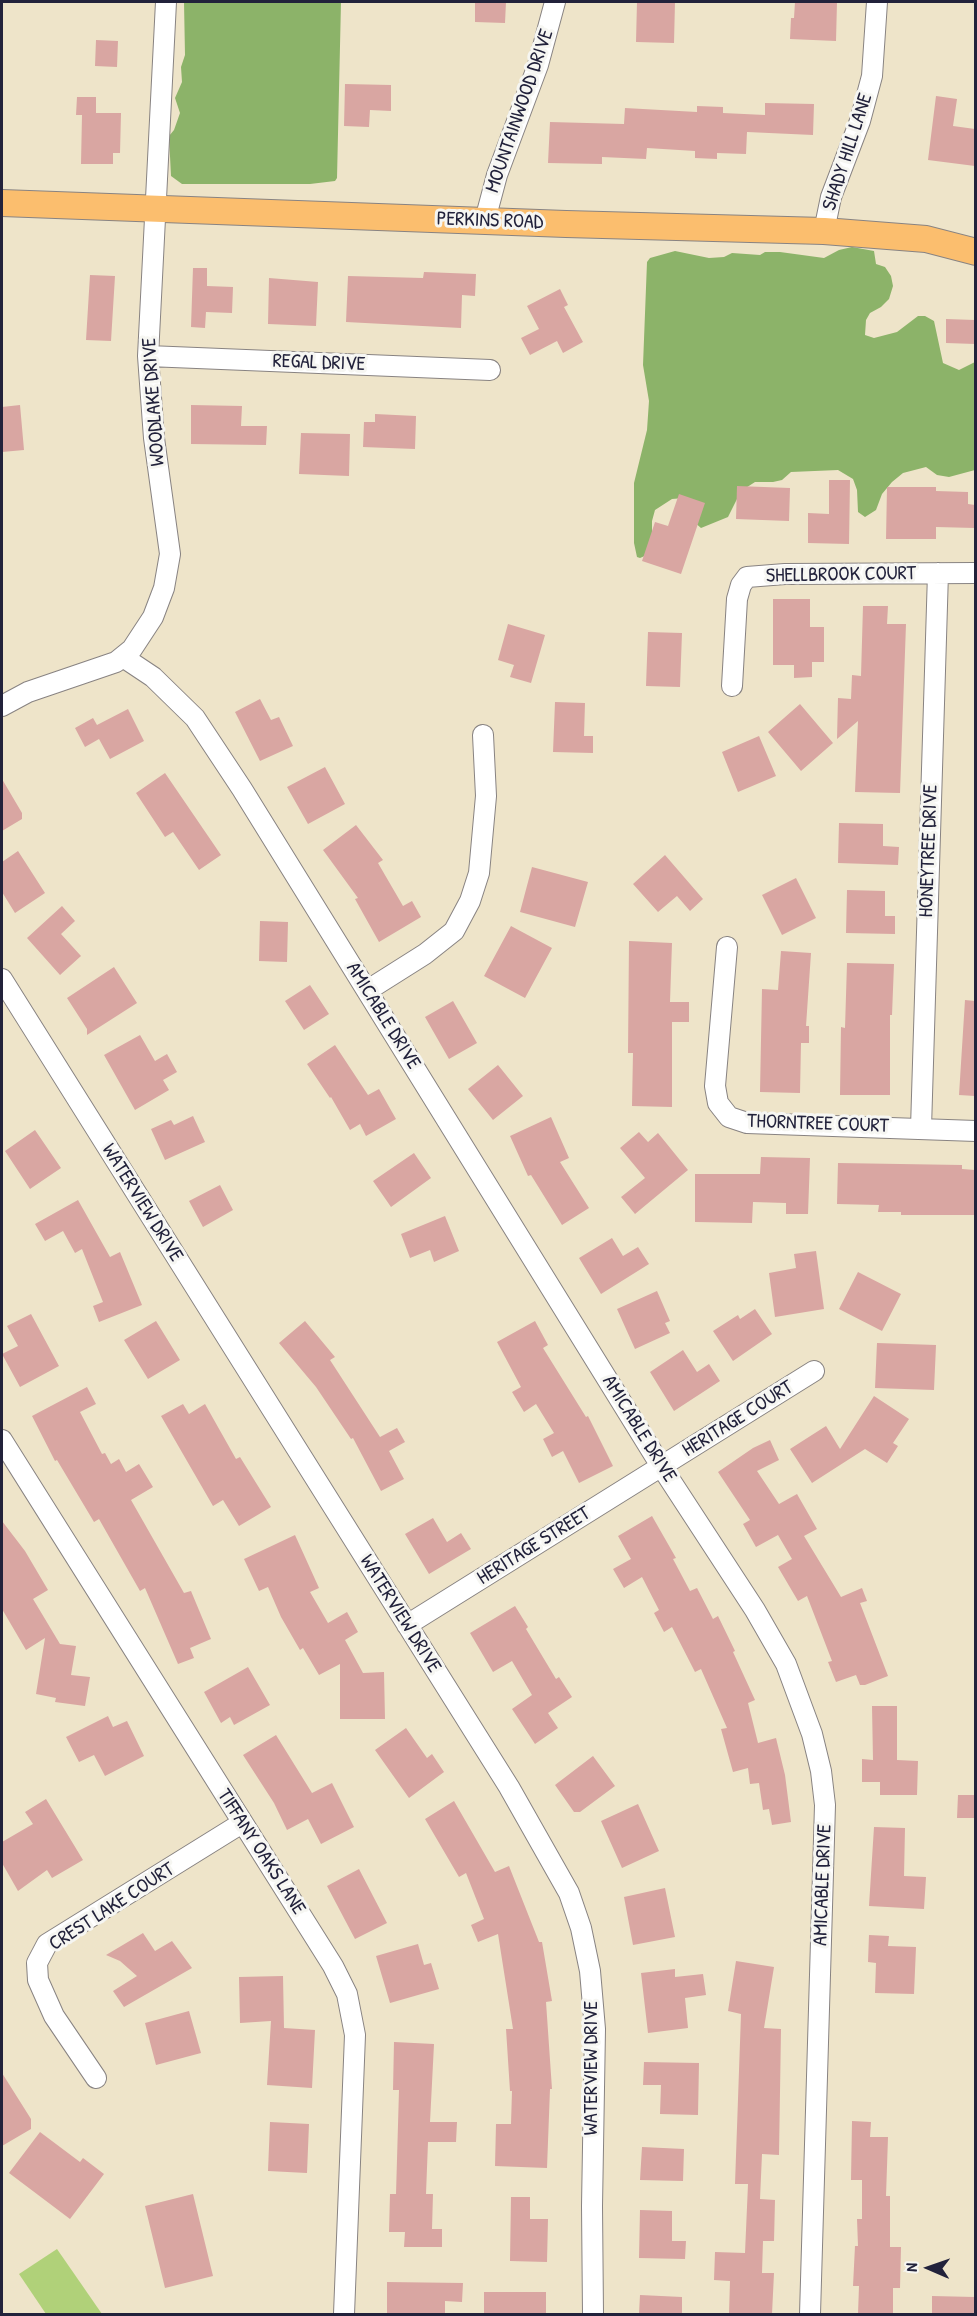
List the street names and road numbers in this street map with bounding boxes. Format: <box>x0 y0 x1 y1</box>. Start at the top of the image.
street label: MOUNTAINWOOD DRIVE <box>481 26 559 196</box>
street label: SHADY HILL LANE <box>818 91 878 213</box>
street label: PERKINS ROAD <box>436 207 544 235</box>
street label: WOODLAKE DRIVE <box>138 337 170 467</box>
street label: REGAL DRIVE <box>272 349 366 377</box>
street label: SHELLBROOK COURT <box>766 562 916 588</box>
street label: HONEYTREE DRIVE <box>915 784 943 918</box>
street label: AMICABLE DRIVE <box>341 958 425 1074</box>
street label: THORNTREE COURT <box>747 1110 889 1138</box>
street label: WATERVIEW DRIVE <box>96 1140 188 1266</box>
street label: AMICABLE DRIVE <box>597 1371 681 1487</box>
street label: HERITAGE COURT <box>678 1376 798 1462</box>
street label: HERITAGE STREET <box>473 1502 595 1590</box>
street label: WATERVIEW DRIVE <box>354 1551 446 1677</box>
street label: TIFFANY OAKS LANE <box>212 1785 310 1919</box>
street label: AMICABLE DRIVE <box>809 1824 837 1946</box>
street label: CREST LAKE COURT <box>45 1858 179 1956</box>
street label: WATERVIEW DRIVE <box>580 2001 604 2135</box>

